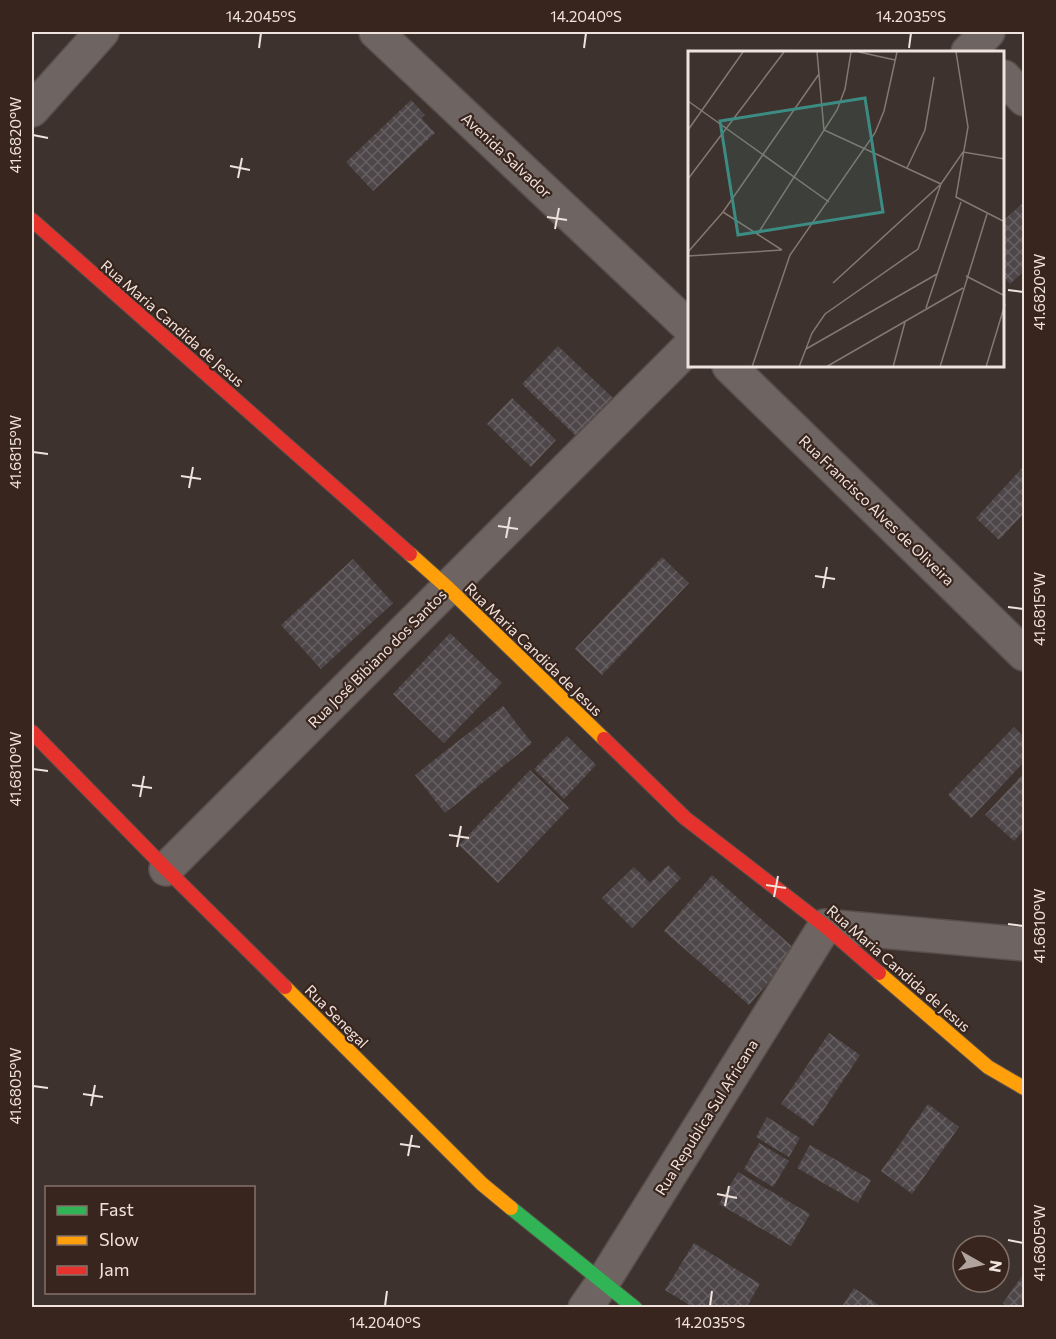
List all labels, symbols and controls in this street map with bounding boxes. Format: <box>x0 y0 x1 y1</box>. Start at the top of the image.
text: 14.2045°S <box>226 7 296 25</box>
text: 14.2040°S <box>550 7 622 25</box>
text: 14.2035°S <box>876 7 946 25</box>
inset map <box>688 51 1005 368</box>
text: 41.6820°W <box>6 97 24 173</box>
street label: Avenida Salvador <box>458 109 556 201</box>
text: 41.6820°W <box>1030 254 1048 330</box>
street label: Rua Maria Candida de Jesus <box>98 256 248 390</box>
text: 41.6815°W <box>6 415 24 489</box>
street label: Rua Francisco Alves de Oliveira <box>796 431 958 589</box>
text: 41.6815°W <box>1030 572 1048 646</box>
street label: Rua Maria Candida de Jesus <box>462 579 607 720</box>
street label: Rua José Bibiano dos Santos <box>304 585 450 731</box>
text: 41.6810°W <box>6 732 24 806</box>
text: 41.6810°W <box>1030 889 1048 963</box>
street label: Rua Maria Candida de Jesus <box>824 901 974 1035</box>
street label: Rua Senegal <box>302 981 372 1051</box>
street label: Rua Republica Sul Africana <box>651 1036 761 1198</box>
text: 41.6805°W <box>6 1047 24 1125</box>
legend <box>45 1186 255 1294</box>
text: Fast <box>99 1198 134 1220</box>
text: 41.6805°W <box>1030 1204 1048 1282</box>
text: Slow <box>99 1228 139 1250</box>
north arrow <box>951 1234 1011 1294</box>
text: Jam <box>99 1258 129 1280</box>
text: N <box>986 1259 1007 1274</box>
text: 14.2040°S <box>349 1313 421 1331</box>
text: 14.2035°S <box>675 1313 745 1331</box>

